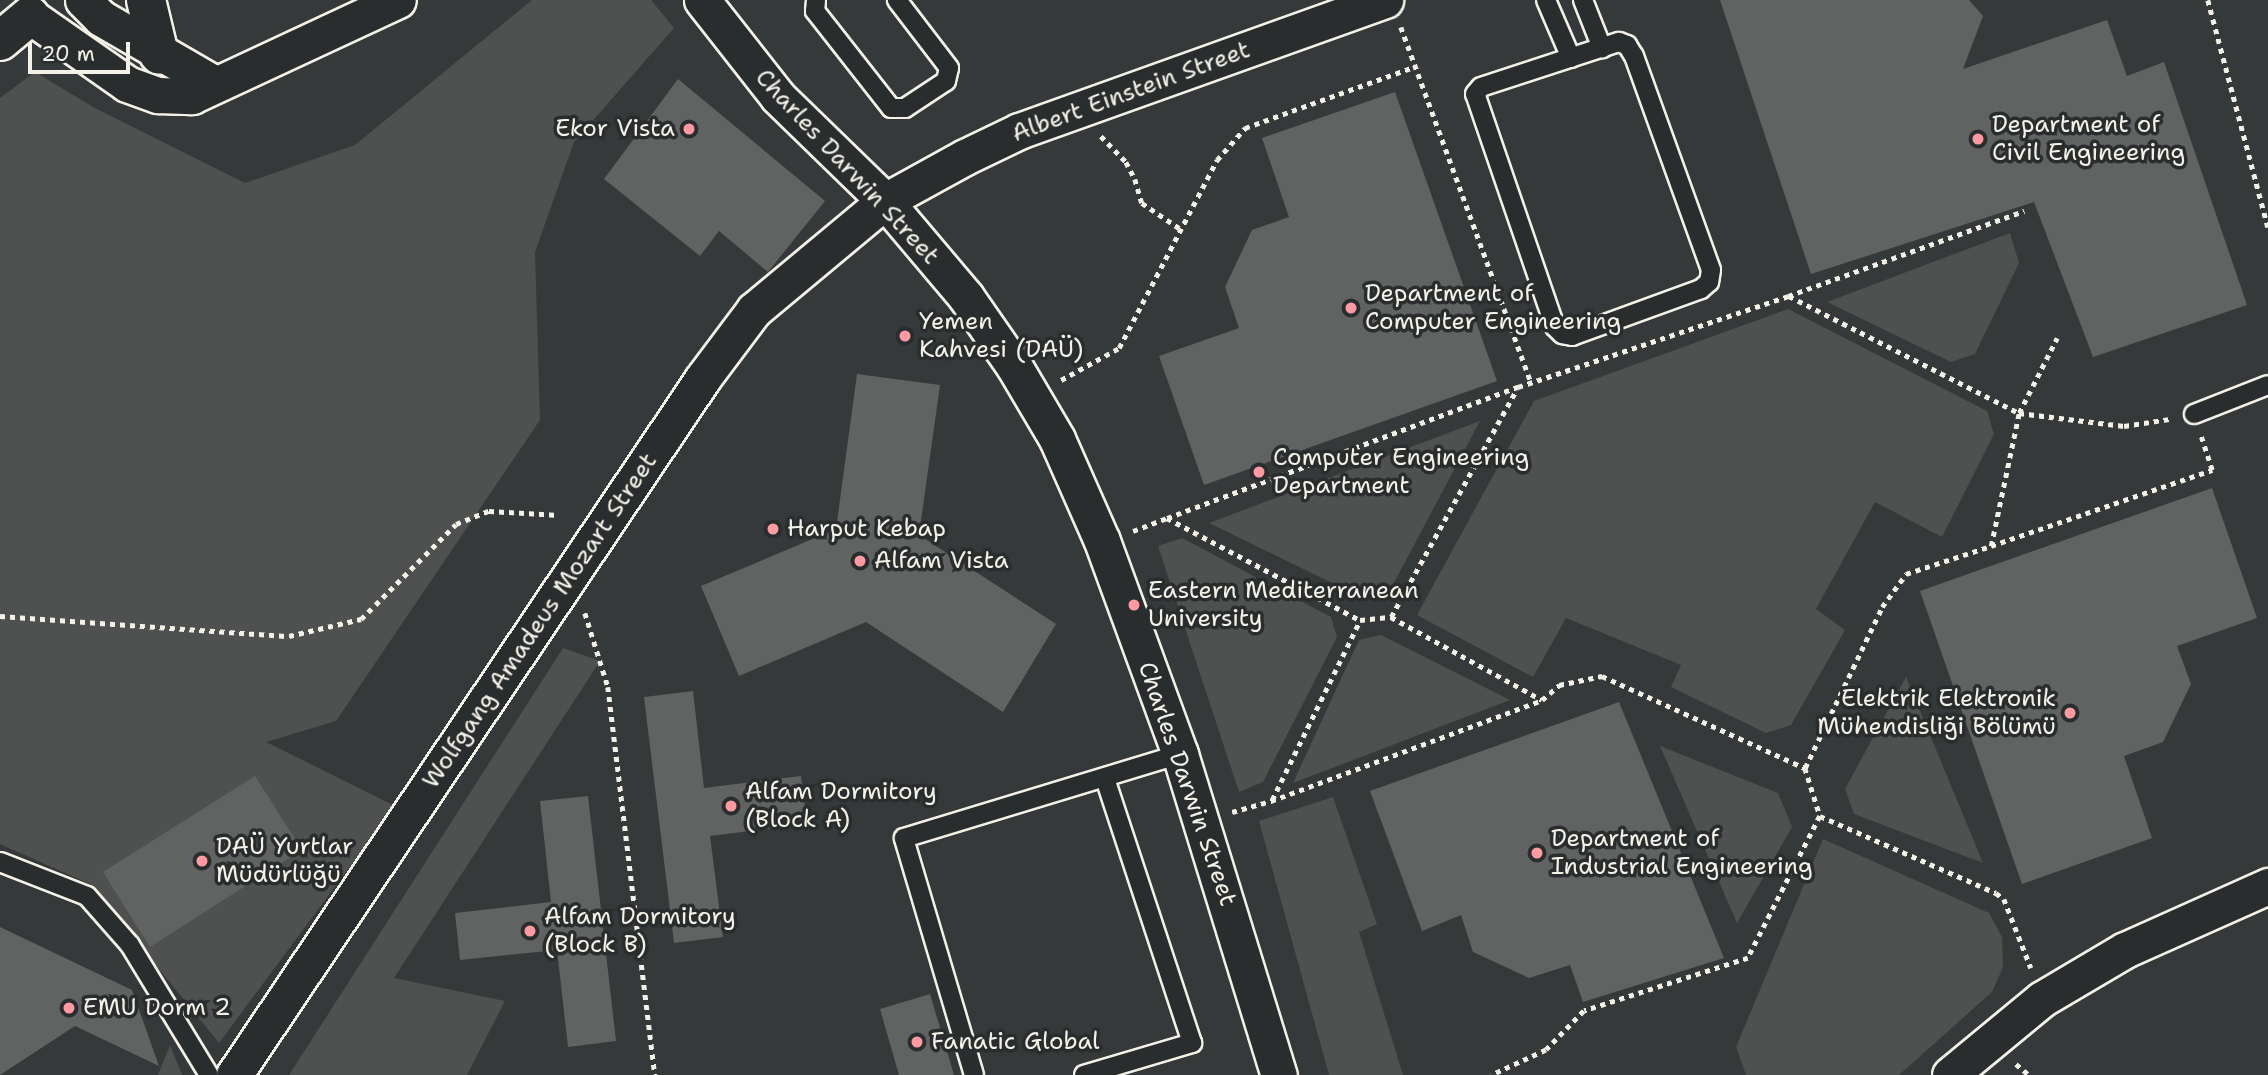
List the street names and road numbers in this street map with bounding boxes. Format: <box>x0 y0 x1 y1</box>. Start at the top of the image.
street label: Albert Einstein Street <box>1008 35 1254 149</box>
street label: Charles Darwin Street <box>749 63 945 271</box>
street label: Wolfgang Amadeus Mozart Street <box>417 448 663 794</box>
street label: Charles Darwin Street <box>1132 658 1242 910</box>

